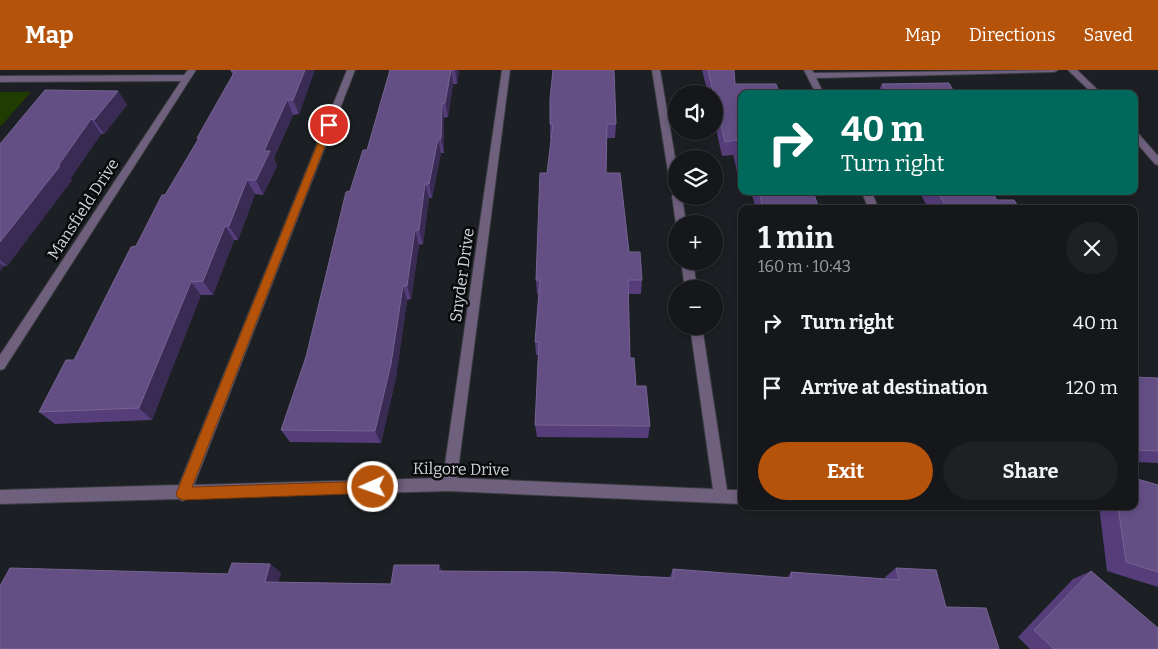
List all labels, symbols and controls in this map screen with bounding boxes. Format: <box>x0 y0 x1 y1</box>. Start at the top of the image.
text: Map <box>25 21 74 49</box>
text: Map <box>905 24 941 46</box>
text: Directions <box>969 24 1056 46</box>
text: Saved <box>1084 24 1133 46</box>
map controls <box>668 85 723 335</box>
button: sound <box>668 85 723 140</box>
pin <box>308 104 350 146</box>
text: 40 m <box>841 108 924 150</box>
icon: right <box>758 110 823 175</box>
icon: arrive <box>315 111 343 139</box>
button: layers <box>668 150 723 205</box>
text: Turn right <box>841 150 944 177</box>
street label: Mansfield Drive <box>43 155 123 263</box>
button: + <box>668 215 723 270</box>
text: 1 min <box>758 220 834 256</box>
button: close <box>1066 222 1118 274</box>
street label: Snyder Drive <box>446 227 478 323</box>
text: 160 m · 10:43 <box>758 257 851 276</box>
button: − <box>668 280 723 335</box>
icon: right <box>758 309 786 337</box>
text: Turn right <box>801 311 894 334</box>
text: 40 m <box>1073 311 1118 334</box>
icon: arrive <box>758 374 786 402</box>
text: Arrive at destination <box>801 376 988 399</box>
text: 120 m <box>1066 376 1118 399</box>
button: Exit <box>758 442 933 500</box>
button: Share <box>943 442 1118 500</box>
street label: Kilgore Drive <box>413 459 509 479</box>
position arrow <box>346 460 398 512</box>

